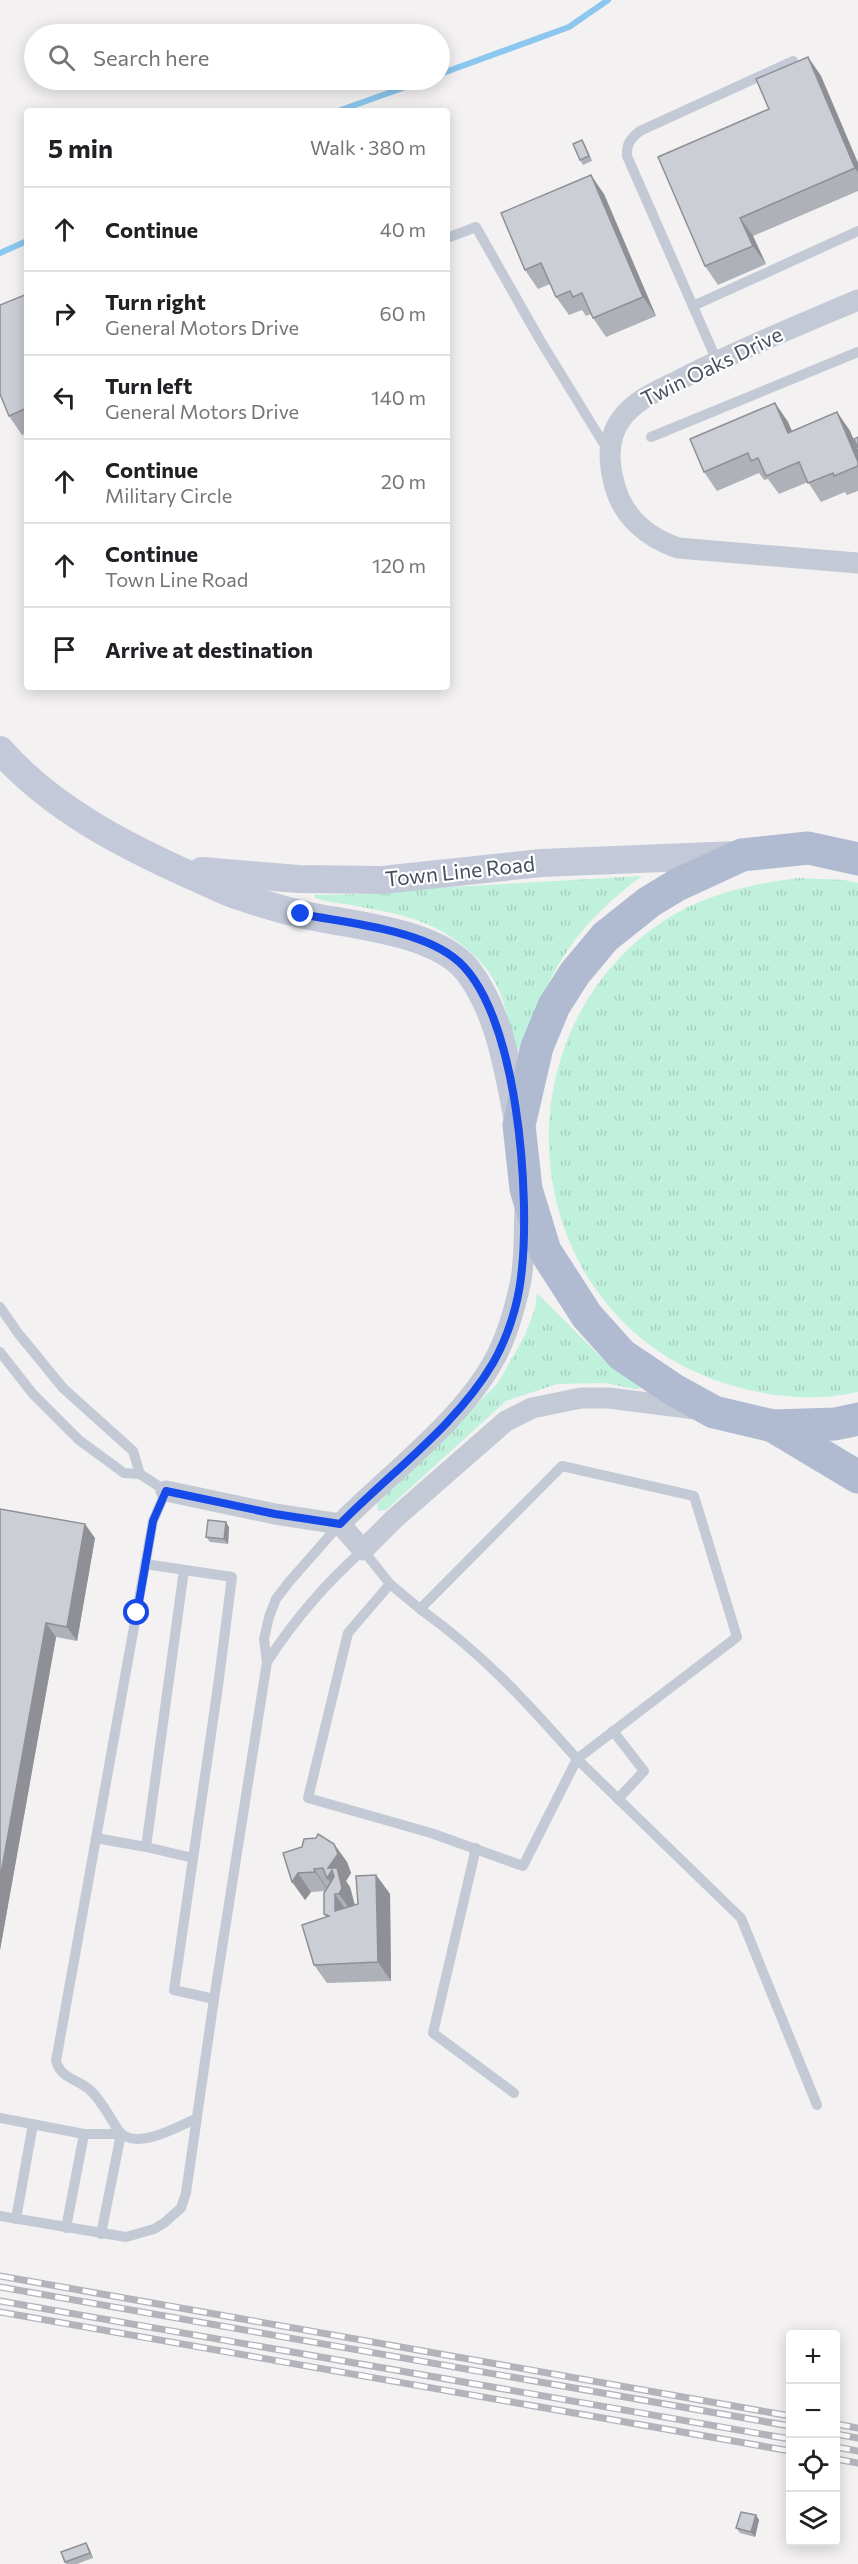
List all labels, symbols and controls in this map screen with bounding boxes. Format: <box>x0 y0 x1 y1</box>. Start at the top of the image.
search box <box>24 24 450 90</box>
icon: search <box>45 41 78 74</box>
text: Search here <box>93 44 209 71</box>
text: 5 min <box>48 132 113 163</box>
text: Walk · 380 m <box>310 135 426 159</box>
icon: ahead <box>48 213 81 246</box>
text: Continue <box>105 216 198 243</box>
text: 40 m <box>380 217 426 241</box>
text: Turn right <box>105 288 206 315</box>
icon: right <box>48 297 81 330</box>
text: 60 m <box>380 301 426 325</box>
text: General Motors Drive <box>105 315 299 339</box>
street label: Twin Oaks Drive <box>637 321 786 411</box>
text: Turn left <box>105 372 192 399</box>
icon: left <box>48 381 81 414</box>
text: 140 m <box>371 385 426 409</box>
text: General Motors Drive <box>105 399 299 423</box>
text: Continue <box>105 456 198 483</box>
icon: ahead <box>48 465 81 498</box>
text: 20 m <box>381 469 426 493</box>
text: Military Circle <box>105 483 232 507</box>
text: Continue <box>105 540 198 567</box>
icon: ahead <box>48 549 81 582</box>
text: 120 m <box>372 553 426 577</box>
text: Town Line Road <box>105 567 248 591</box>
icon: arrive <box>48 633 81 666</box>
text: Arrive at destination <box>105 636 313 663</box>
street label: Town Line Road <box>384 850 536 891</box>
route end <box>287 900 313 926</box>
route start <box>123 1599 149 1625</box>
map controls <box>786 2330 840 2546</box>
button: + <box>786 2330 840 2384</box>
button: − <box>786 2384 840 2438</box>
button: locate <box>786 2438 840 2492</box>
button: layers <box>786 2492 840 2546</box>

